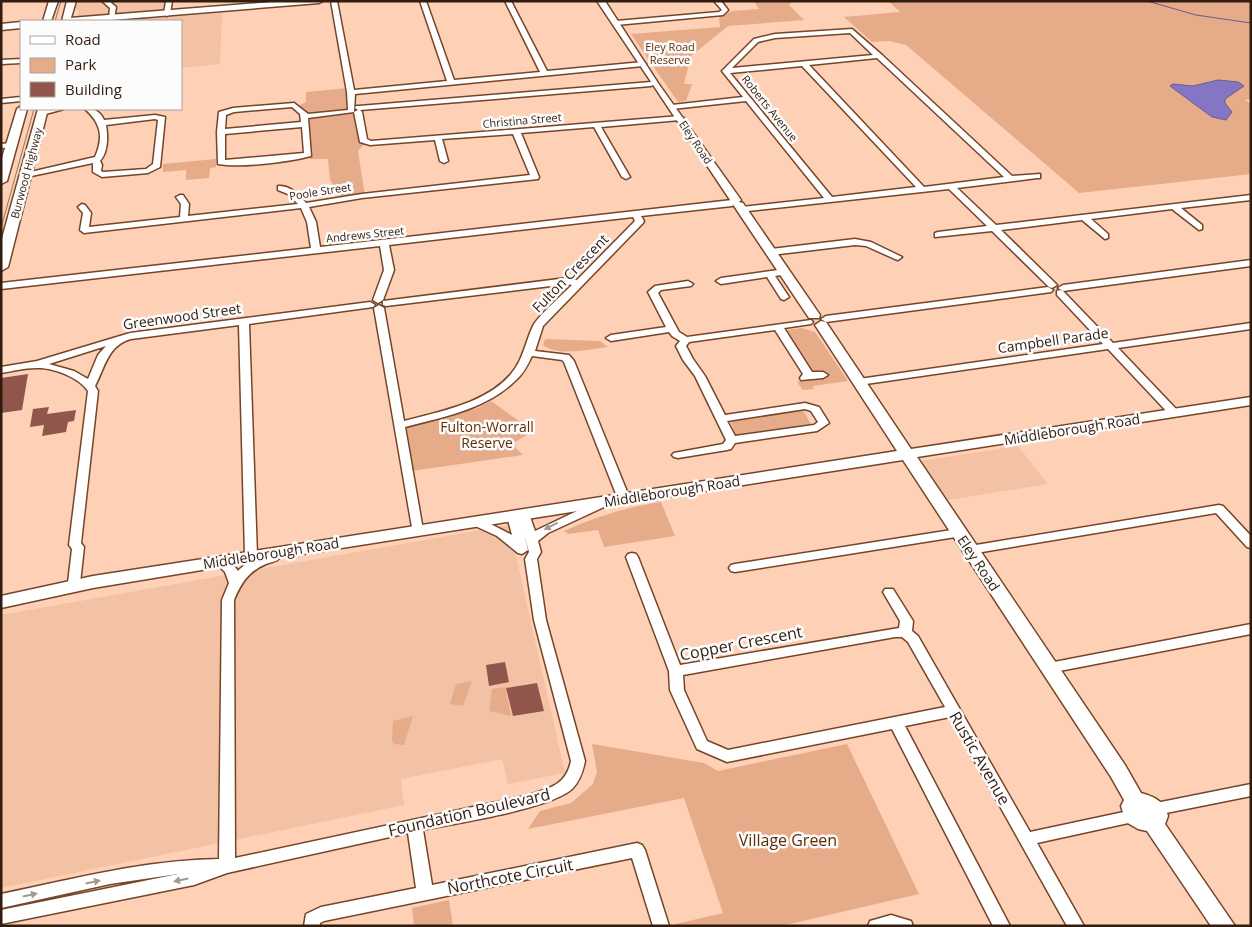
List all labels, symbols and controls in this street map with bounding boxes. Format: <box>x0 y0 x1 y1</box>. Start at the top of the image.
legend <box>20 20 182 110</box>
text: Road <box>65 29 101 49</box>
park label: Eley Road Reserve <box>645 39 695 67</box>
text: Park <box>65 54 96 74</box>
street label: Roberts Avenue <box>739 72 801 144</box>
text: Building <box>65 79 122 99</box>
street label: Christina Street <box>482 109 562 131</box>
street label: Eley Road <box>676 117 716 167</box>
street label: Burwood Highway <box>7 125 45 220</box>
street label: Poole Street <box>288 179 352 203</box>
street label: Andrews Street <box>325 222 405 246</box>
street label: Fulton Crescent <box>528 230 612 316</box>
street label: Greenwood Street <box>122 298 242 334</box>
street label: Campbell Parade <box>997 323 1110 357</box>
street label: Middleborough Road <box>1003 409 1141 449</box>
park label: Fulton-Worrall Reserve <box>440 417 534 452</box>
street label: Middleborough Road <box>603 471 741 511</box>
one-way arrow <box>544 523 558 531</box>
street label: Eley Road <box>953 531 1005 595</box>
street label: Middleborough Road <box>202 533 340 573</box>
street label: Copper Crescent <box>678 620 804 666</box>
street label: Rustic Avenue <box>944 707 1016 809</box>
street label: Foundation Boulevard <box>386 783 552 841</box>
park label: Village Green <box>739 829 837 851</box>
street label: Northcote Circuit <box>445 853 575 899</box>
one-way arrow <box>172 877 188 885</box>
one-way arrow <box>86 878 102 886</box>
one-way arrow <box>22 891 38 899</box>

